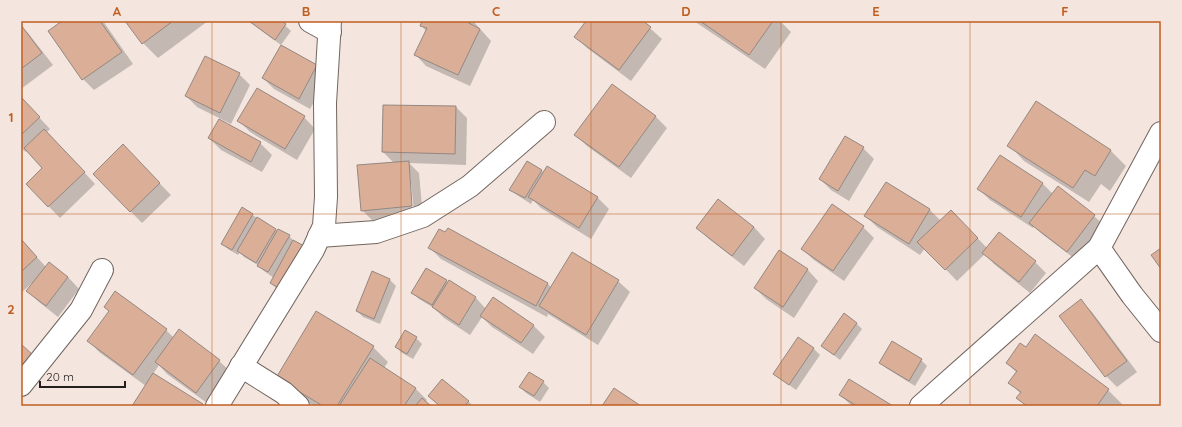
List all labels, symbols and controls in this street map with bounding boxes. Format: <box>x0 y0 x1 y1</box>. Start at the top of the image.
text: A <box>113 3 122 19</box>
text: B <box>302 3 310 19</box>
text: C <box>492 3 500 19</box>
text: D <box>681 3 691 19</box>
text: E <box>872 3 880 19</box>
text: F <box>1061 3 1069 19</box>
text: 1 <box>8 109 14 125</box>
text: 2 <box>7 301 15 317</box>
scale bar <box>40 363 125 389</box>
text: 20 m <box>46 369 74 384</box>

